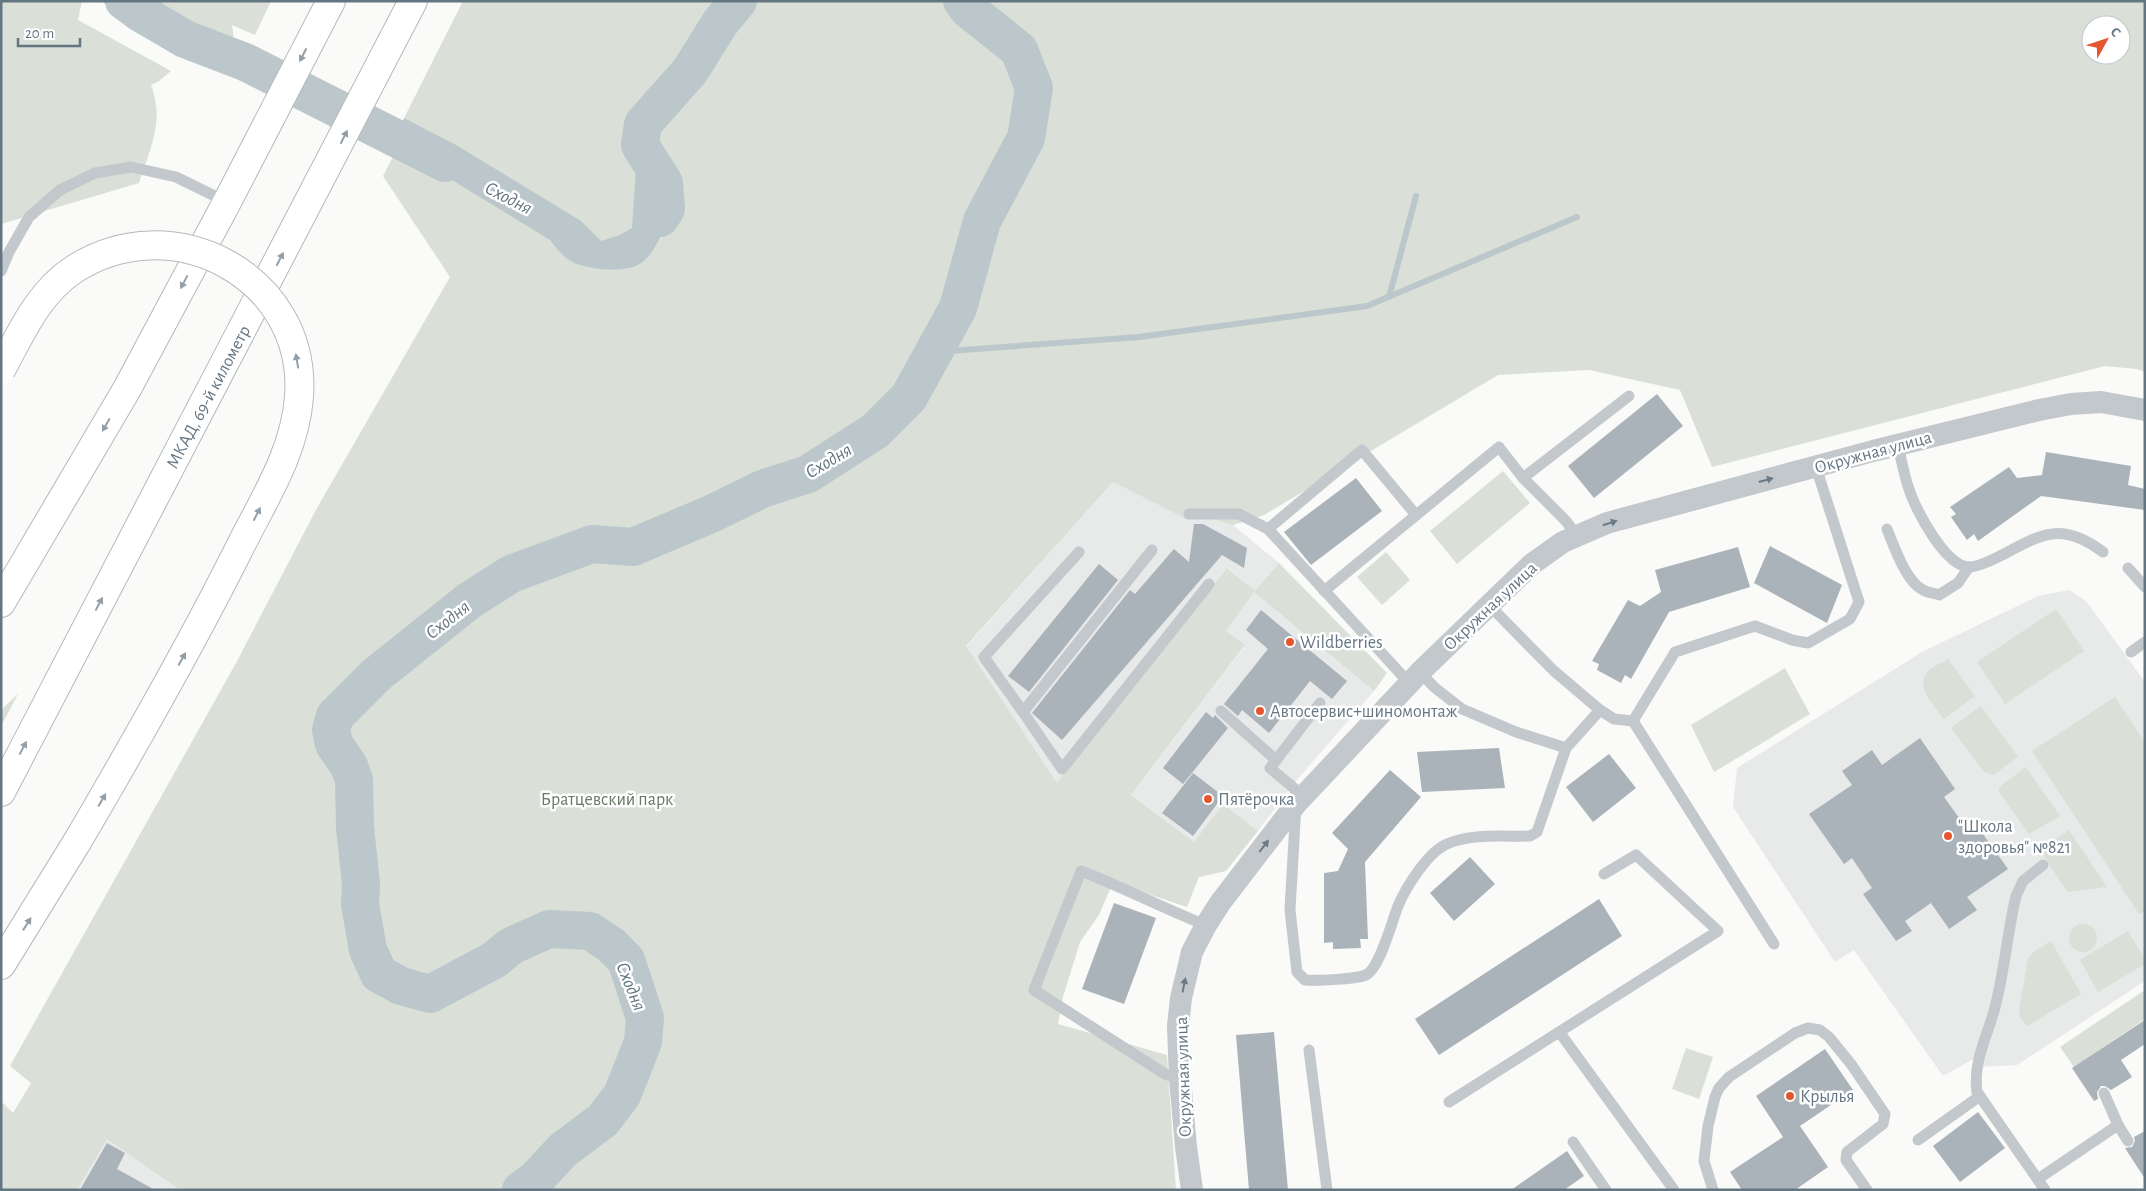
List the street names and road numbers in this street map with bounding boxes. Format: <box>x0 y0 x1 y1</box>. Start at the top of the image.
street label: МКАД, 69-й километр <box>164 323 254 472</box>
street label: Окружная улица <box>1813 429 1934 477</box>
street label: Окружная улица <box>1440 559 1541 654</box>
street label: Окружная улица <box>1173 1016 1195 1137</box>

